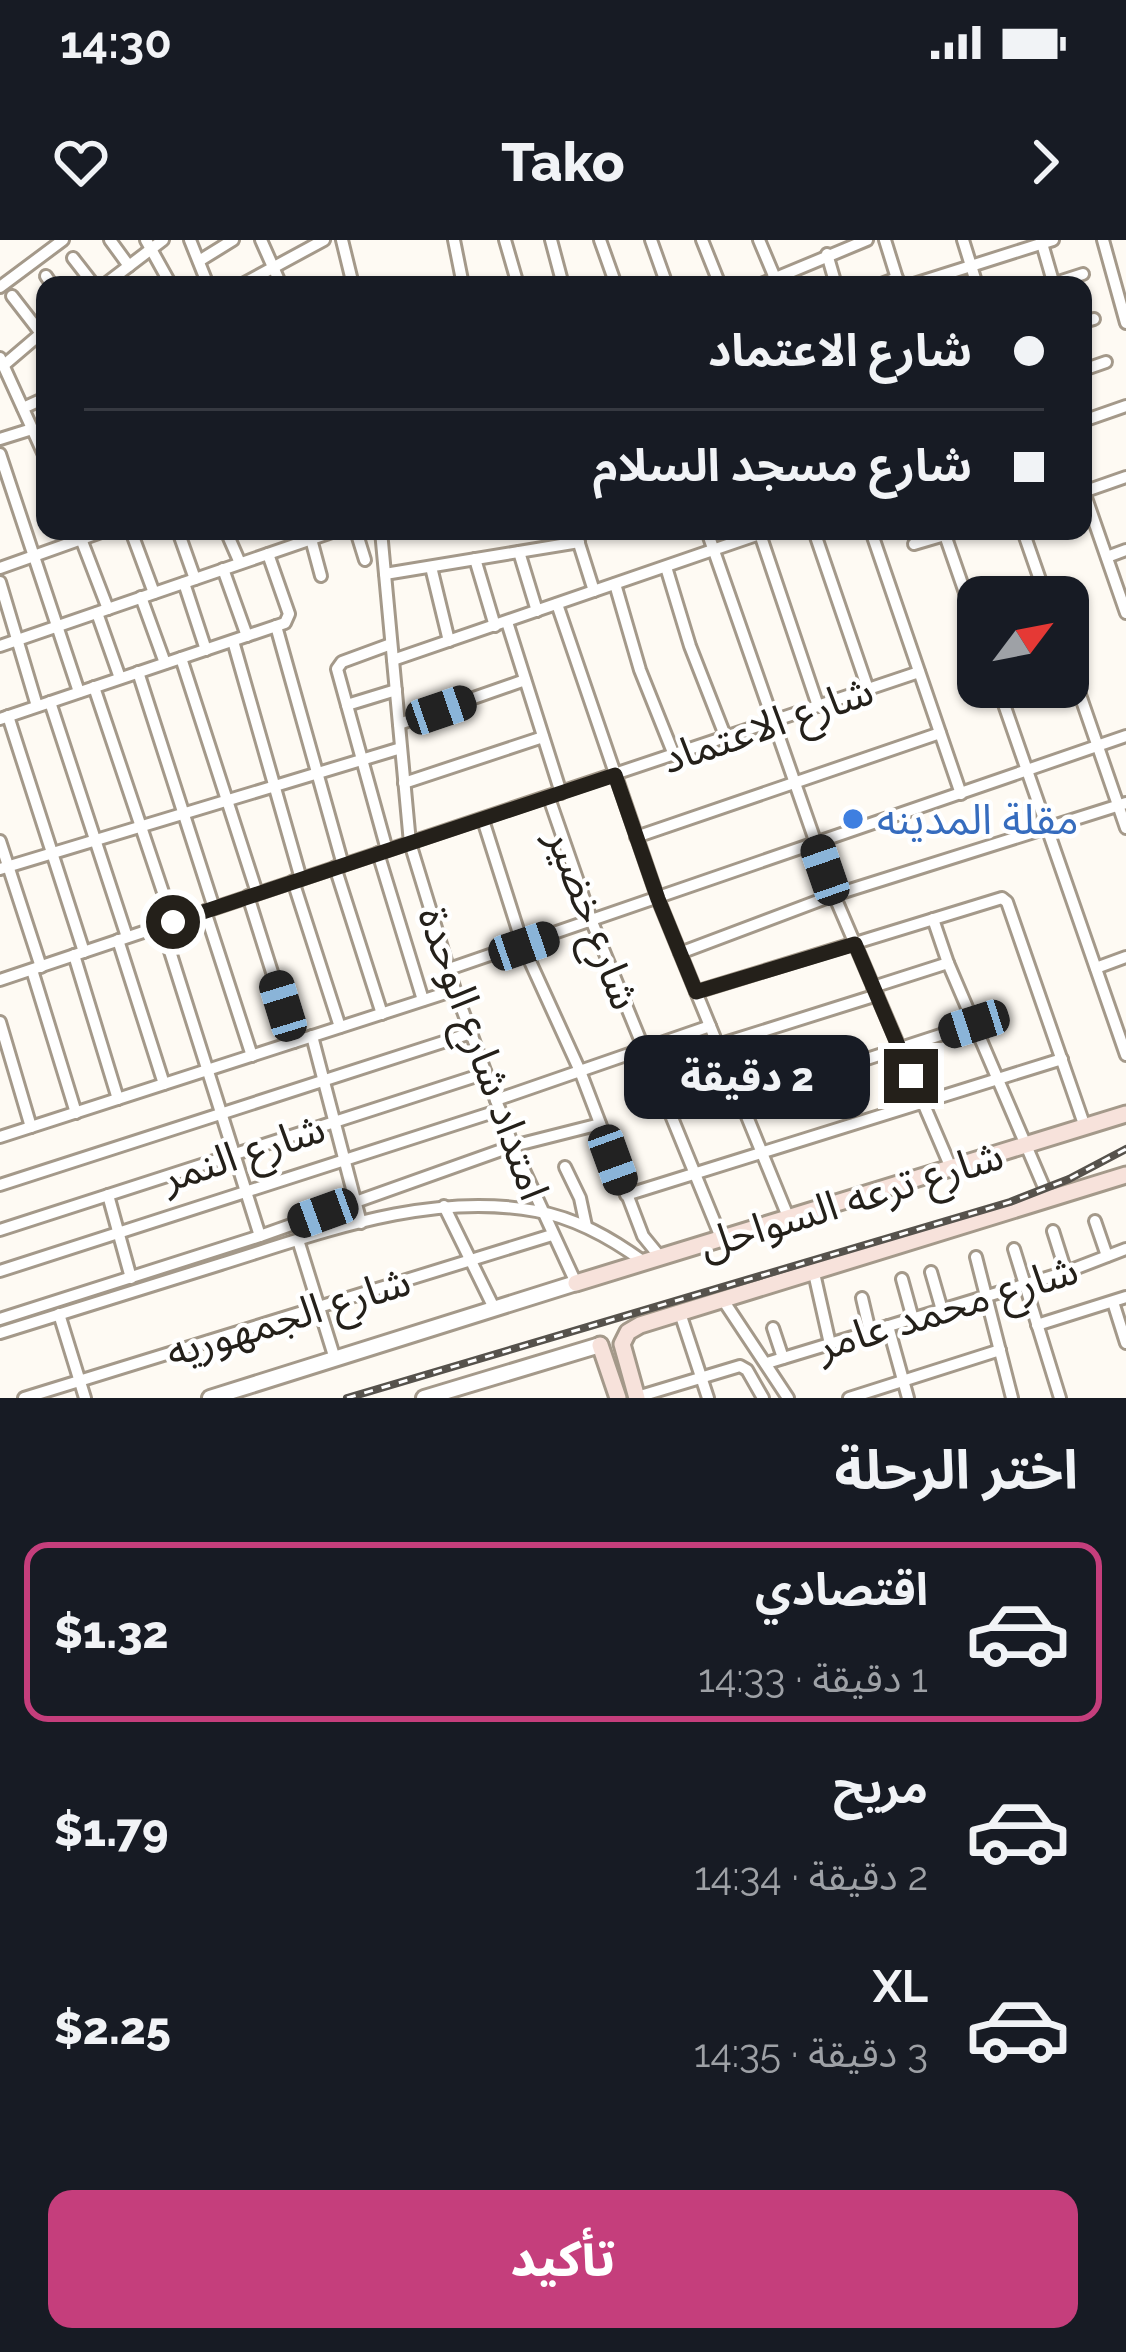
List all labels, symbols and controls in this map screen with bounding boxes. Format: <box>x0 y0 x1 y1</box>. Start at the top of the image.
text: 14:30 <box>60 16 172 69</box>
icon: heart <box>48 129 114 195</box>
icon: forward <box>1012 129 1078 195</box>
text: Tako <box>501 130 625 194</box>
text: شارع الاعتماد <box>708 324 972 377</box>
text: شارع مسجد السلام <box>593 439 972 492</box>
north arrow <box>957 576 1089 708</box>
map controls <box>957 576 1089 708</box>
street label: شارع الاعتماد <box>655 665 882 790</box>
car <box>401 681 481 739</box>
place label: مقلة المدينه <box>877 795 1078 844</box>
marker: مقلة المدينه <box>840 806 866 832</box>
street label: شارع خضير <box>529 820 650 1019</box>
car <box>796 830 854 910</box>
route start <box>146 895 200 949</box>
street label: امتداد شارع الوحدة <box>401 900 559 1209</box>
car <box>484 917 564 975</box>
car <box>255 966 311 1046</box>
car <box>934 996 1014 1052</box>
callout: 2 دقيقة <box>623 1034 869 1118</box>
route end <box>884 1049 938 1103</box>
text: 2 دقيقة <box>680 1054 814 1100</box>
street label: شارع النمر <box>153 1103 333 1209</box>
car <box>584 1120 642 1200</box>
street label: شارع ترعه السواحل <box>693 1130 1011 1276</box>
car <box>283 1184 363 1242</box>
street label: شارع محمد عامر <box>809 1244 1086 1378</box>
street label: شارع الجمهوريه <box>160 1256 418 1384</box>
text: اختر الرحلة <box>834 1438 1078 1502</box>
text: اقتصادي <box>755 1563 928 1616</box>
icon: car <box>964 1578 1072 1686</box>
text: $1.32 <box>54 1606 169 1659</box>
text: 1 دقيقة · 14:33 <box>698 1655 928 1701</box>
text: مريح <box>833 1761 928 1814</box>
icon: car <box>964 1776 1072 1884</box>
text: $1.79 <box>54 1804 169 1857</box>
text: 2 دقيقة · 14:34 <box>694 1853 928 1899</box>
text: XL <box>873 1960 928 2013</box>
icon: car <box>964 1974 1072 2082</box>
text: $2.25 <box>54 2002 171 2055</box>
text: 3 دقيقة · 14:35 <box>694 2030 928 2076</box>
button: تأكيد <box>48 2190 1078 2328</box>

